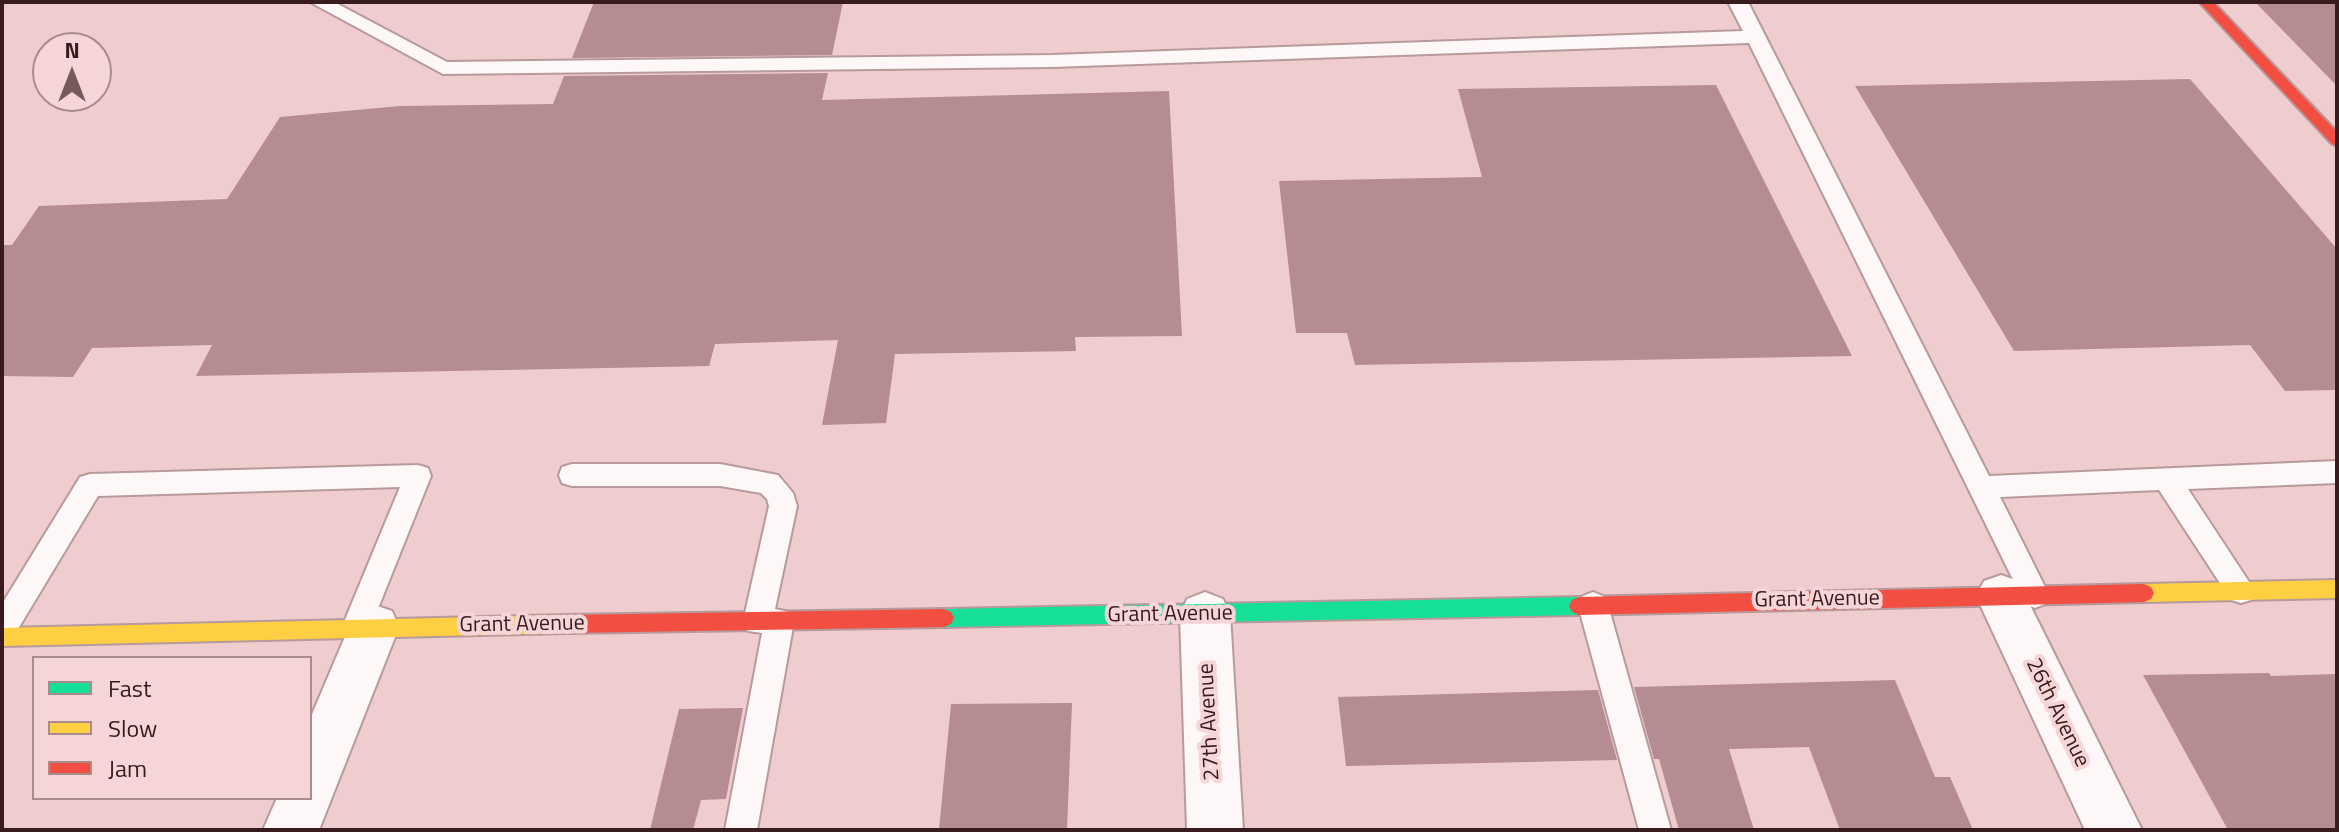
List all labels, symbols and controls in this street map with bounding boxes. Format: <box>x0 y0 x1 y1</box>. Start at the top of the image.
north arrow <box>32 32 112 112</box>
text: N <box>64 33 80 67</box>
street label: Grant Avenue <box>1754 586 1880 614</box>
street label: Grant Avenue <box>1107 601 1233 629</box>
street label: Grant Avenue <box>459 611 585 639</box>
street label: 26th Avenue <box>2019 654 2095 772</box>
legend <box>32 656 312 800</box>
street label: 27th Avenue <box>1194 662 1226 782</box>
text: Fast <box>108 670 151 706</box>
text: Slow <box>108 710 157 746</box>
text: Jam <box>108 750 147 786</box>

